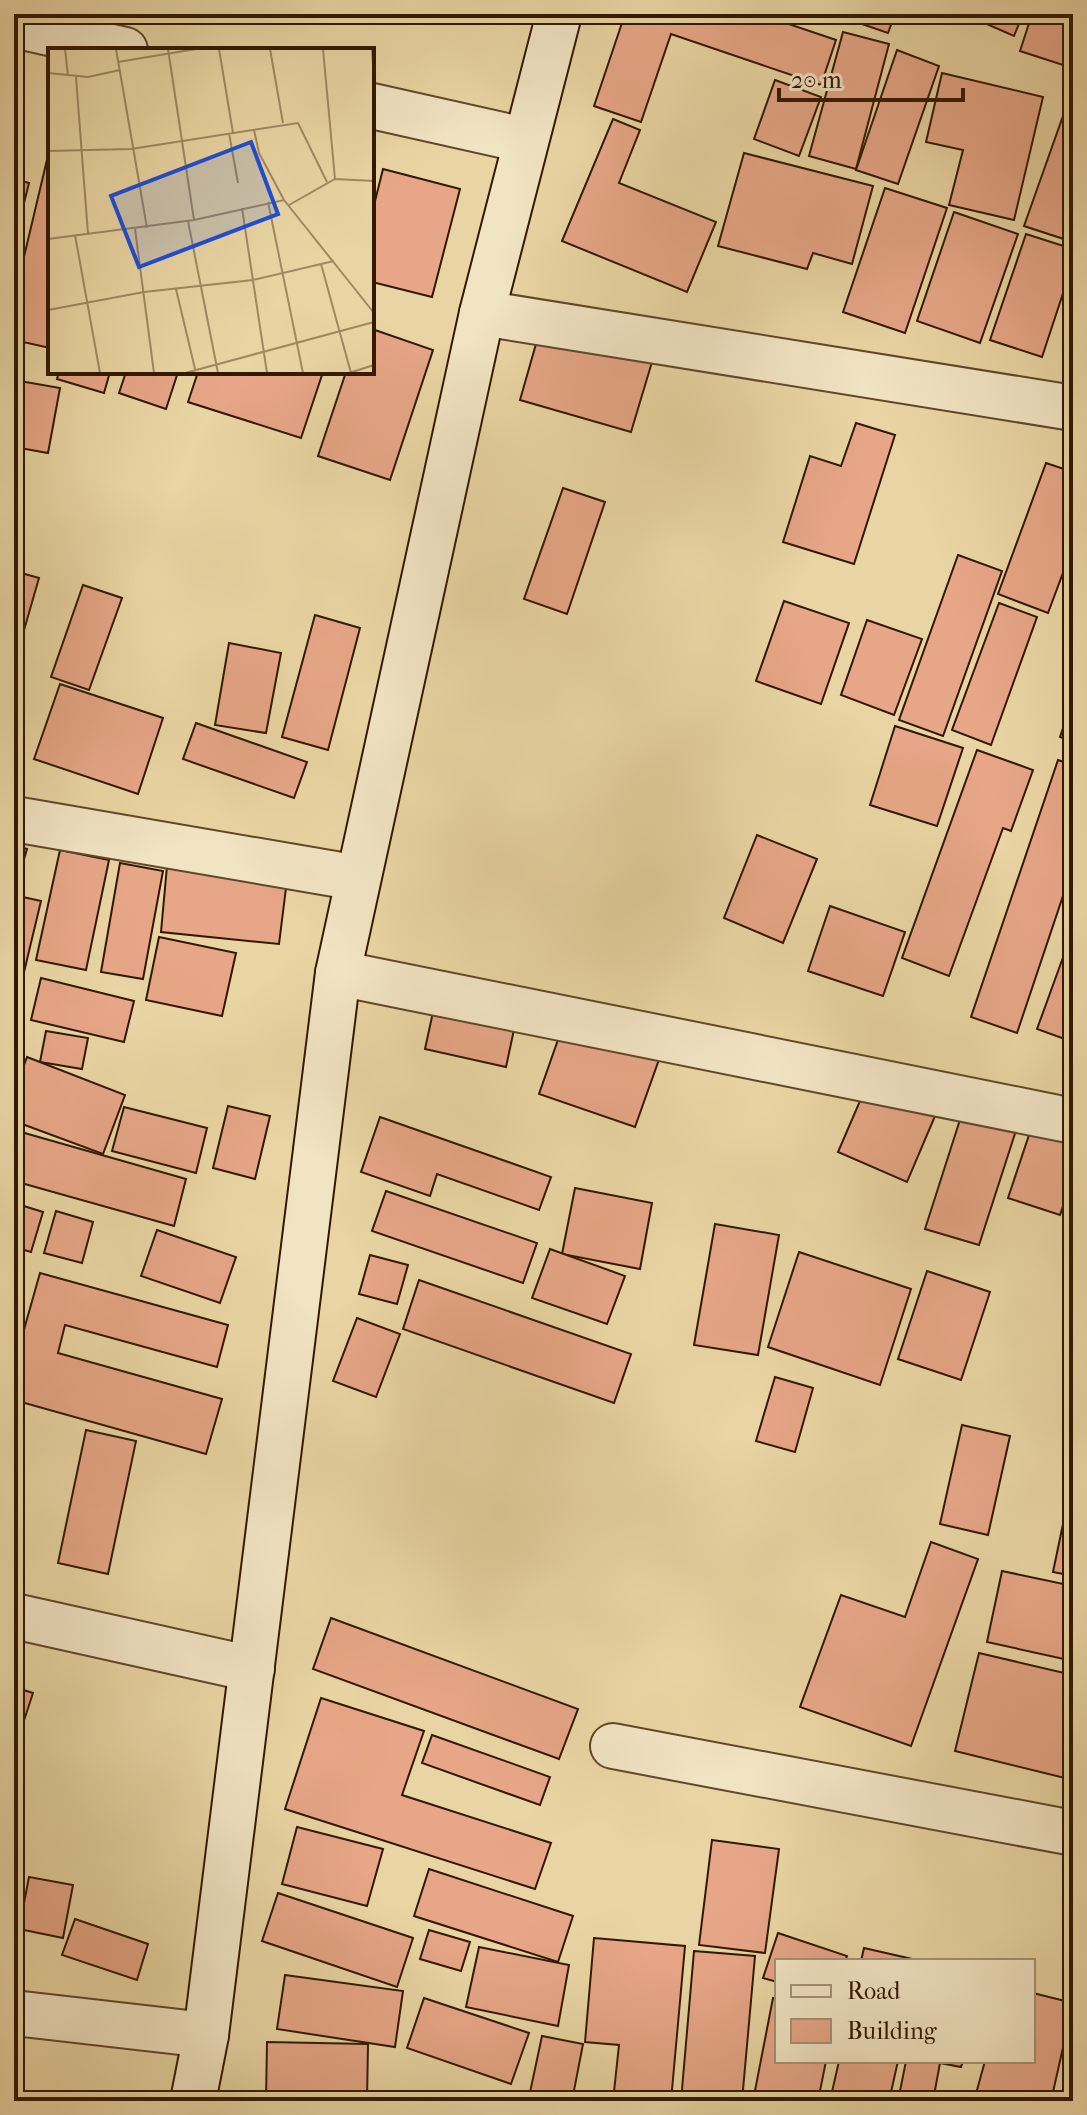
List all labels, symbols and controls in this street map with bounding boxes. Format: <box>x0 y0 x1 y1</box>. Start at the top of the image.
inset map <box>48 48 374 374</box>
scale bar <box>779 52 963 102</box>
text: 20 m <box>791 66 842 94</box>
legend <box>775 1959 1035 2063</box>
text: Road <box>847 1977 901 2005</box>
text: Building <box>847 2017 938 2045</box>

